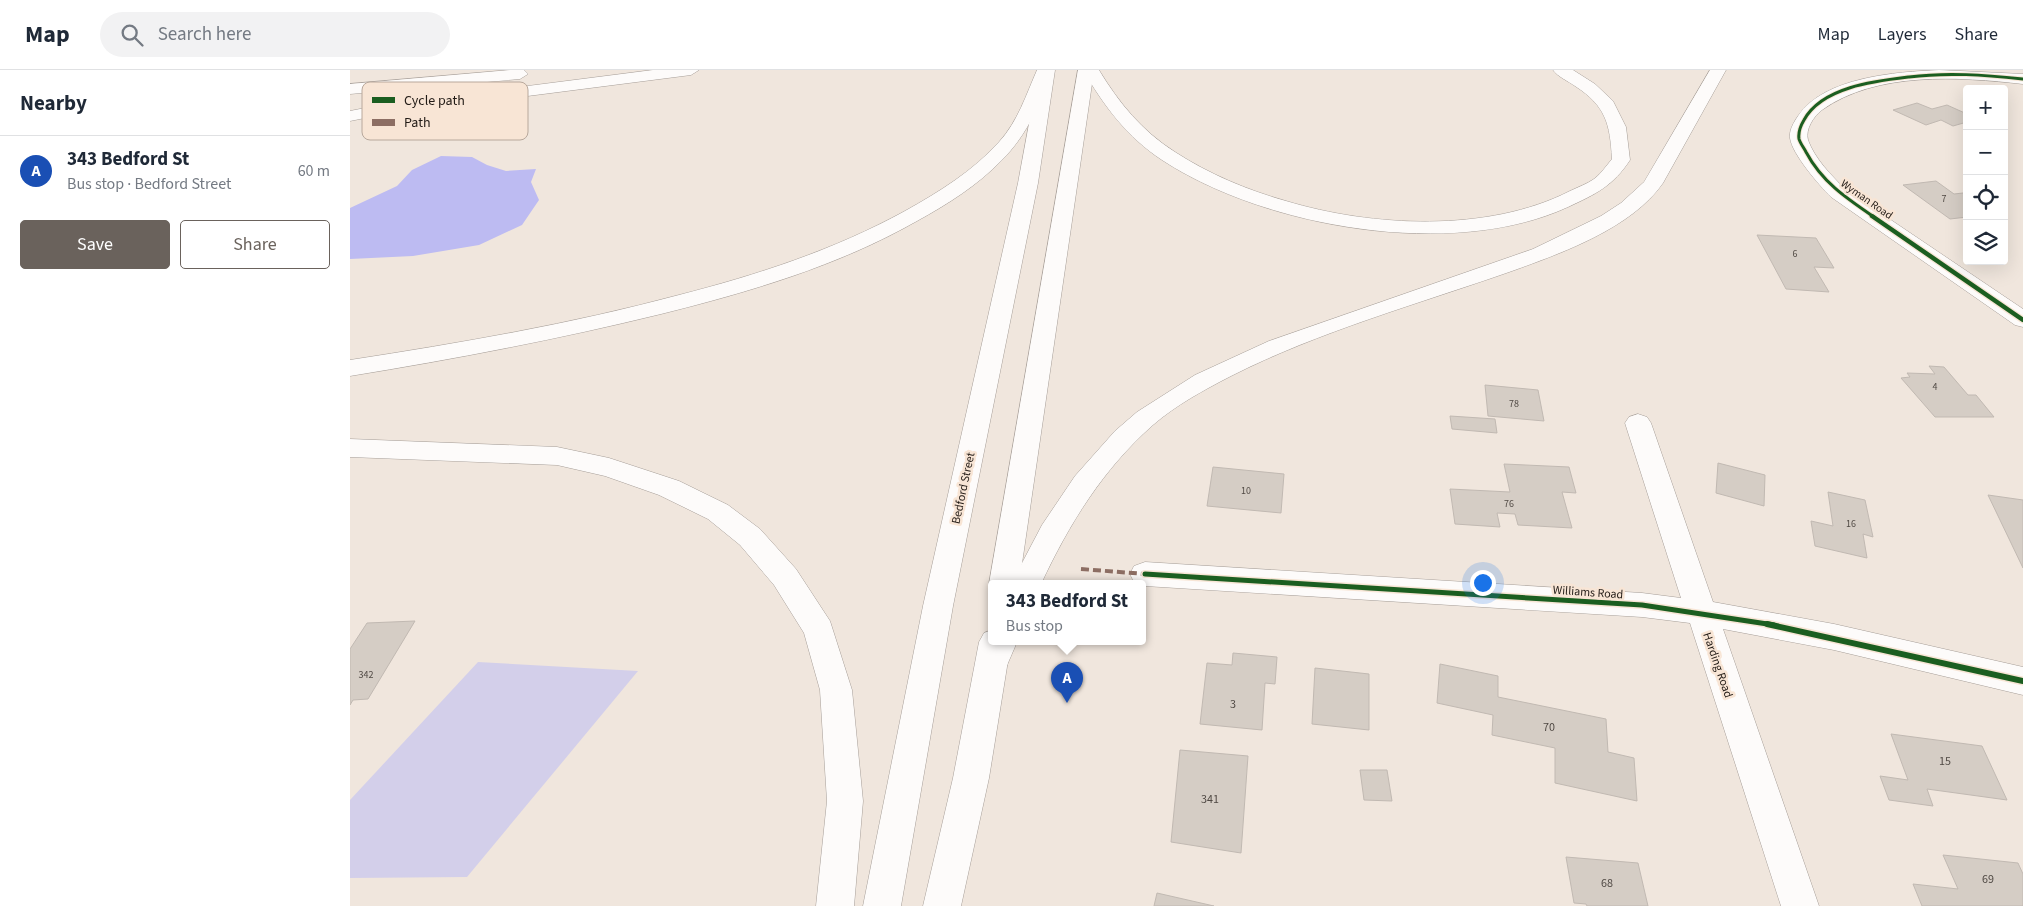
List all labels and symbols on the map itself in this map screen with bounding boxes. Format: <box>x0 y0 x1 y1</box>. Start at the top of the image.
legend <box>362 82 528 140</box>
text: Cycle path <box>404 91 465 111</box>
text: Path <box>404 113 431 133</box>
street label: Wyman Road <box>1838 176 1896 223</box>
house number: 7 <box>1942 192 1947 206</box>
house number: 6 <box>1793 247 1798 261</box>
house number: 4 <box>1933 380 1938 394</box>
house number: 78 <box>1509 397 1519 411</box>
street label: Bedford Street <box>948 451 979 525</box>
house number: 10 <box>1241 484 1251 498</box>
house number: 76 <box>1504 497 1514 511</box>
house number: 16 <box>1846 517 1856 531</box>
your location <box>1470 570 1496 596</box>
street label: Williams Road <box>1552 582 1624 603</box>
street label: Harding Road <box>1698 630 1737 700</box>
pin: A <box>1051 662 1083 703</box>
house number: 342 <box>359 668 373 682</box>
house number: 3 <box>1230 696 1236 713</box>
house number: 70 <box>1543 719 1555 736</box>
house number: 15 <box>1939 753 1951 770</box>
house number: 341 <box>1201 791 1219 808</box>
house number: 69 <box>1982 871 1994 888</box>
house number: 68 <box>1601 875 1613 892</box>

